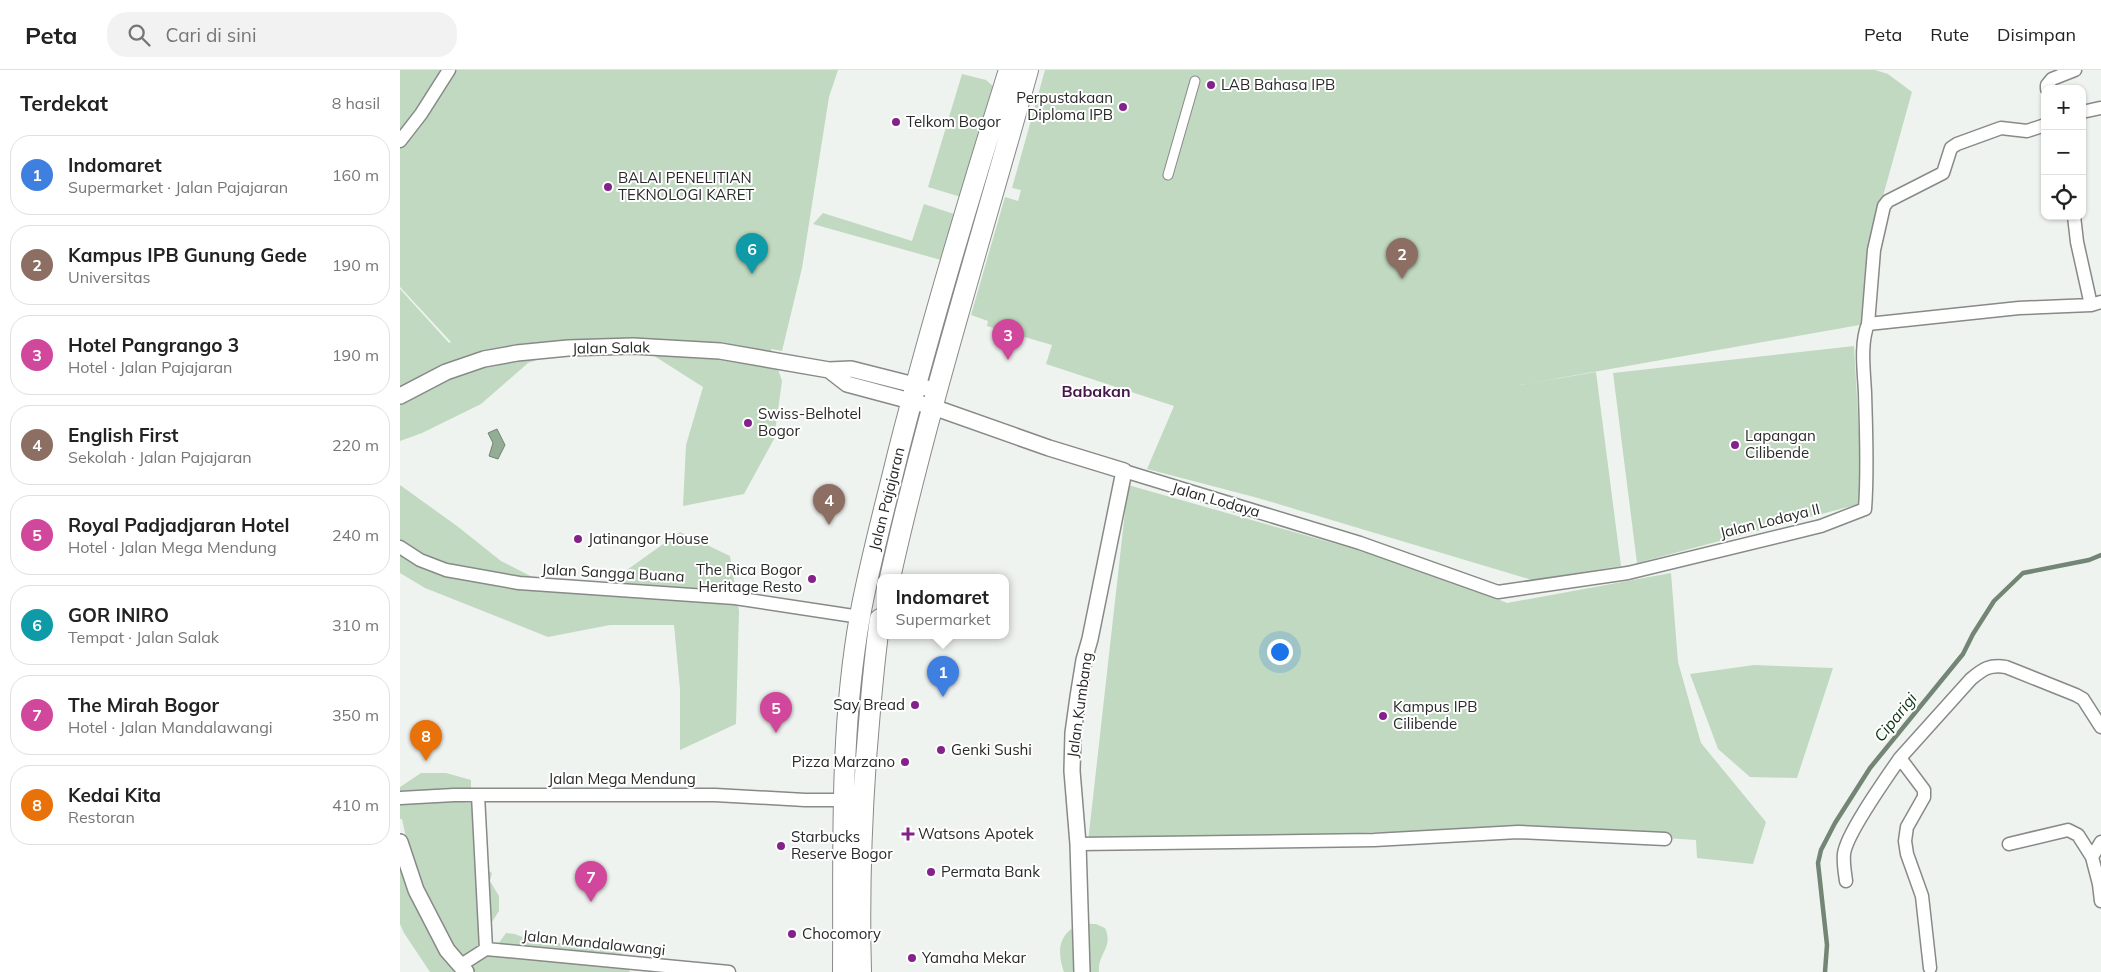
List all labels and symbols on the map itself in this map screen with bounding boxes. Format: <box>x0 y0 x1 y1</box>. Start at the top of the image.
place label: LAB Bahasa IPB <box>1221 75 1335 94</box>
marker: LAB Bahasa IPB <box>1205 79 1217 91</box>
place label: Perpustakaan Diploma IPB <box>1016 88 1113 124</box>
marker: Perpustakaan Diploma IPB <box>1117 101 1129 113</box>
place label: Telkom Bogor <box>906 112 1001 131</box>
marker: Telkom Bogor <box>890 116 902 128</box>
place label: BALAI PENELITIAN TEKNOLOGI KARET <box>618 168 754 204</box>
marker: BALAI PENELITIAN TEKNOLOGI KARET <box>602 181 614 193</box>
pin: 6 <box>736 233 768 274</box>
pin: 2 <box>1386 238 1418 279</box>
pin: 3 <box>992 319 1024 360</box>
street label: Jalan Salak <box>572 337 650 358</box>
district label: Babakan <box>1061 381 1131 401</box>
place label: Swiss-Belhotel Bogor <box>758 404 861 440</box>
marker: Swiss-Belhotel Bogor <box>742 417 754 429</box>
place label: Lapangan Cilibende <box>1745 426 1816 462</box>
marker: Lapangan Cilibende <box>1729 439 1741 451</box>
street label: Jalan Pajajaran <box>864 445 909 553</box>
street label: Jalan Lodaya <box>1170 478 1262 521</box>
pin: 4 <box>813 484 845 525</box>
street label: Jalan Lodaya II <box>1718 499 1822 542</box>
place label: Jatinangor House <box>588 529 709 548</box>
marker: Jatinangor House <box>572 533 584 545</box>
street label: Jalan Sangga Buana <box>541 559 685 586</box>
place label: The Rica Bogor Heritage Resto <box>696 560 803 596</box>
marker: The Rica Bogor Heritage Resto <box>806 573 818 585</box>
your location <box>1267 639 1293 665</box>
street label: Jalan Kumbang <box>1063 651 1096 759</box>
pin: 1 <box>927 656 959 697</box>
water label: Ciparigi <box>1869 688 1921 745</box>
pin: 5 <box>760 692 792 733</box>
place label: Say Bread <box>833 695 905 714</box>
place label: Kampus IPB Cilibende <box>1393 697 1478 733</box>
marker: Say Bread <box>909 699 921 711</box>
marker: Kampus IPB Cilibende <box>1377 710 1389 722</box>
pin: 8 <box>410 720 442 761</box>
place label: Genki Sushi <box>951 740 1032 759</box>
marker: Genki Sushi <box>935 744 947 756</box>
place label: Pizza Marzano <box>792 752 895 771</box>
marker: Pizza Marzano <box>899 756 911 768</box>
street label: Jalan Mega Mendung <box>548 769 696 788</box>
place label: Watsons Apotek <box>918 824 1034 843</box>
place label: Starbucks Reserve Bogor <box>791 827 893 863</box>
marker: Watsons Apotek <box>902 828 914 840</box>
marker: Starbucks Reserve Bogor <box>775 840 787 852</box>
pin: 7 <box>575 861 607 902</box>
place label: Permata Bank <box>941 862 1040 881</box>
marker: Permata Bank <box>925 866 937 878</box>
place label: Chocomory <box>802 924 881 943</box>
street label: Jalan Mandalawangi <box>522 926 666 959</box>
marker: Chocomory <box>786 928 798 940</box>
place label: Yamaha Mekar <box>921 948 1027 967</box>
marker: Yamaha Mekar <box>906 952 918 964</box>

